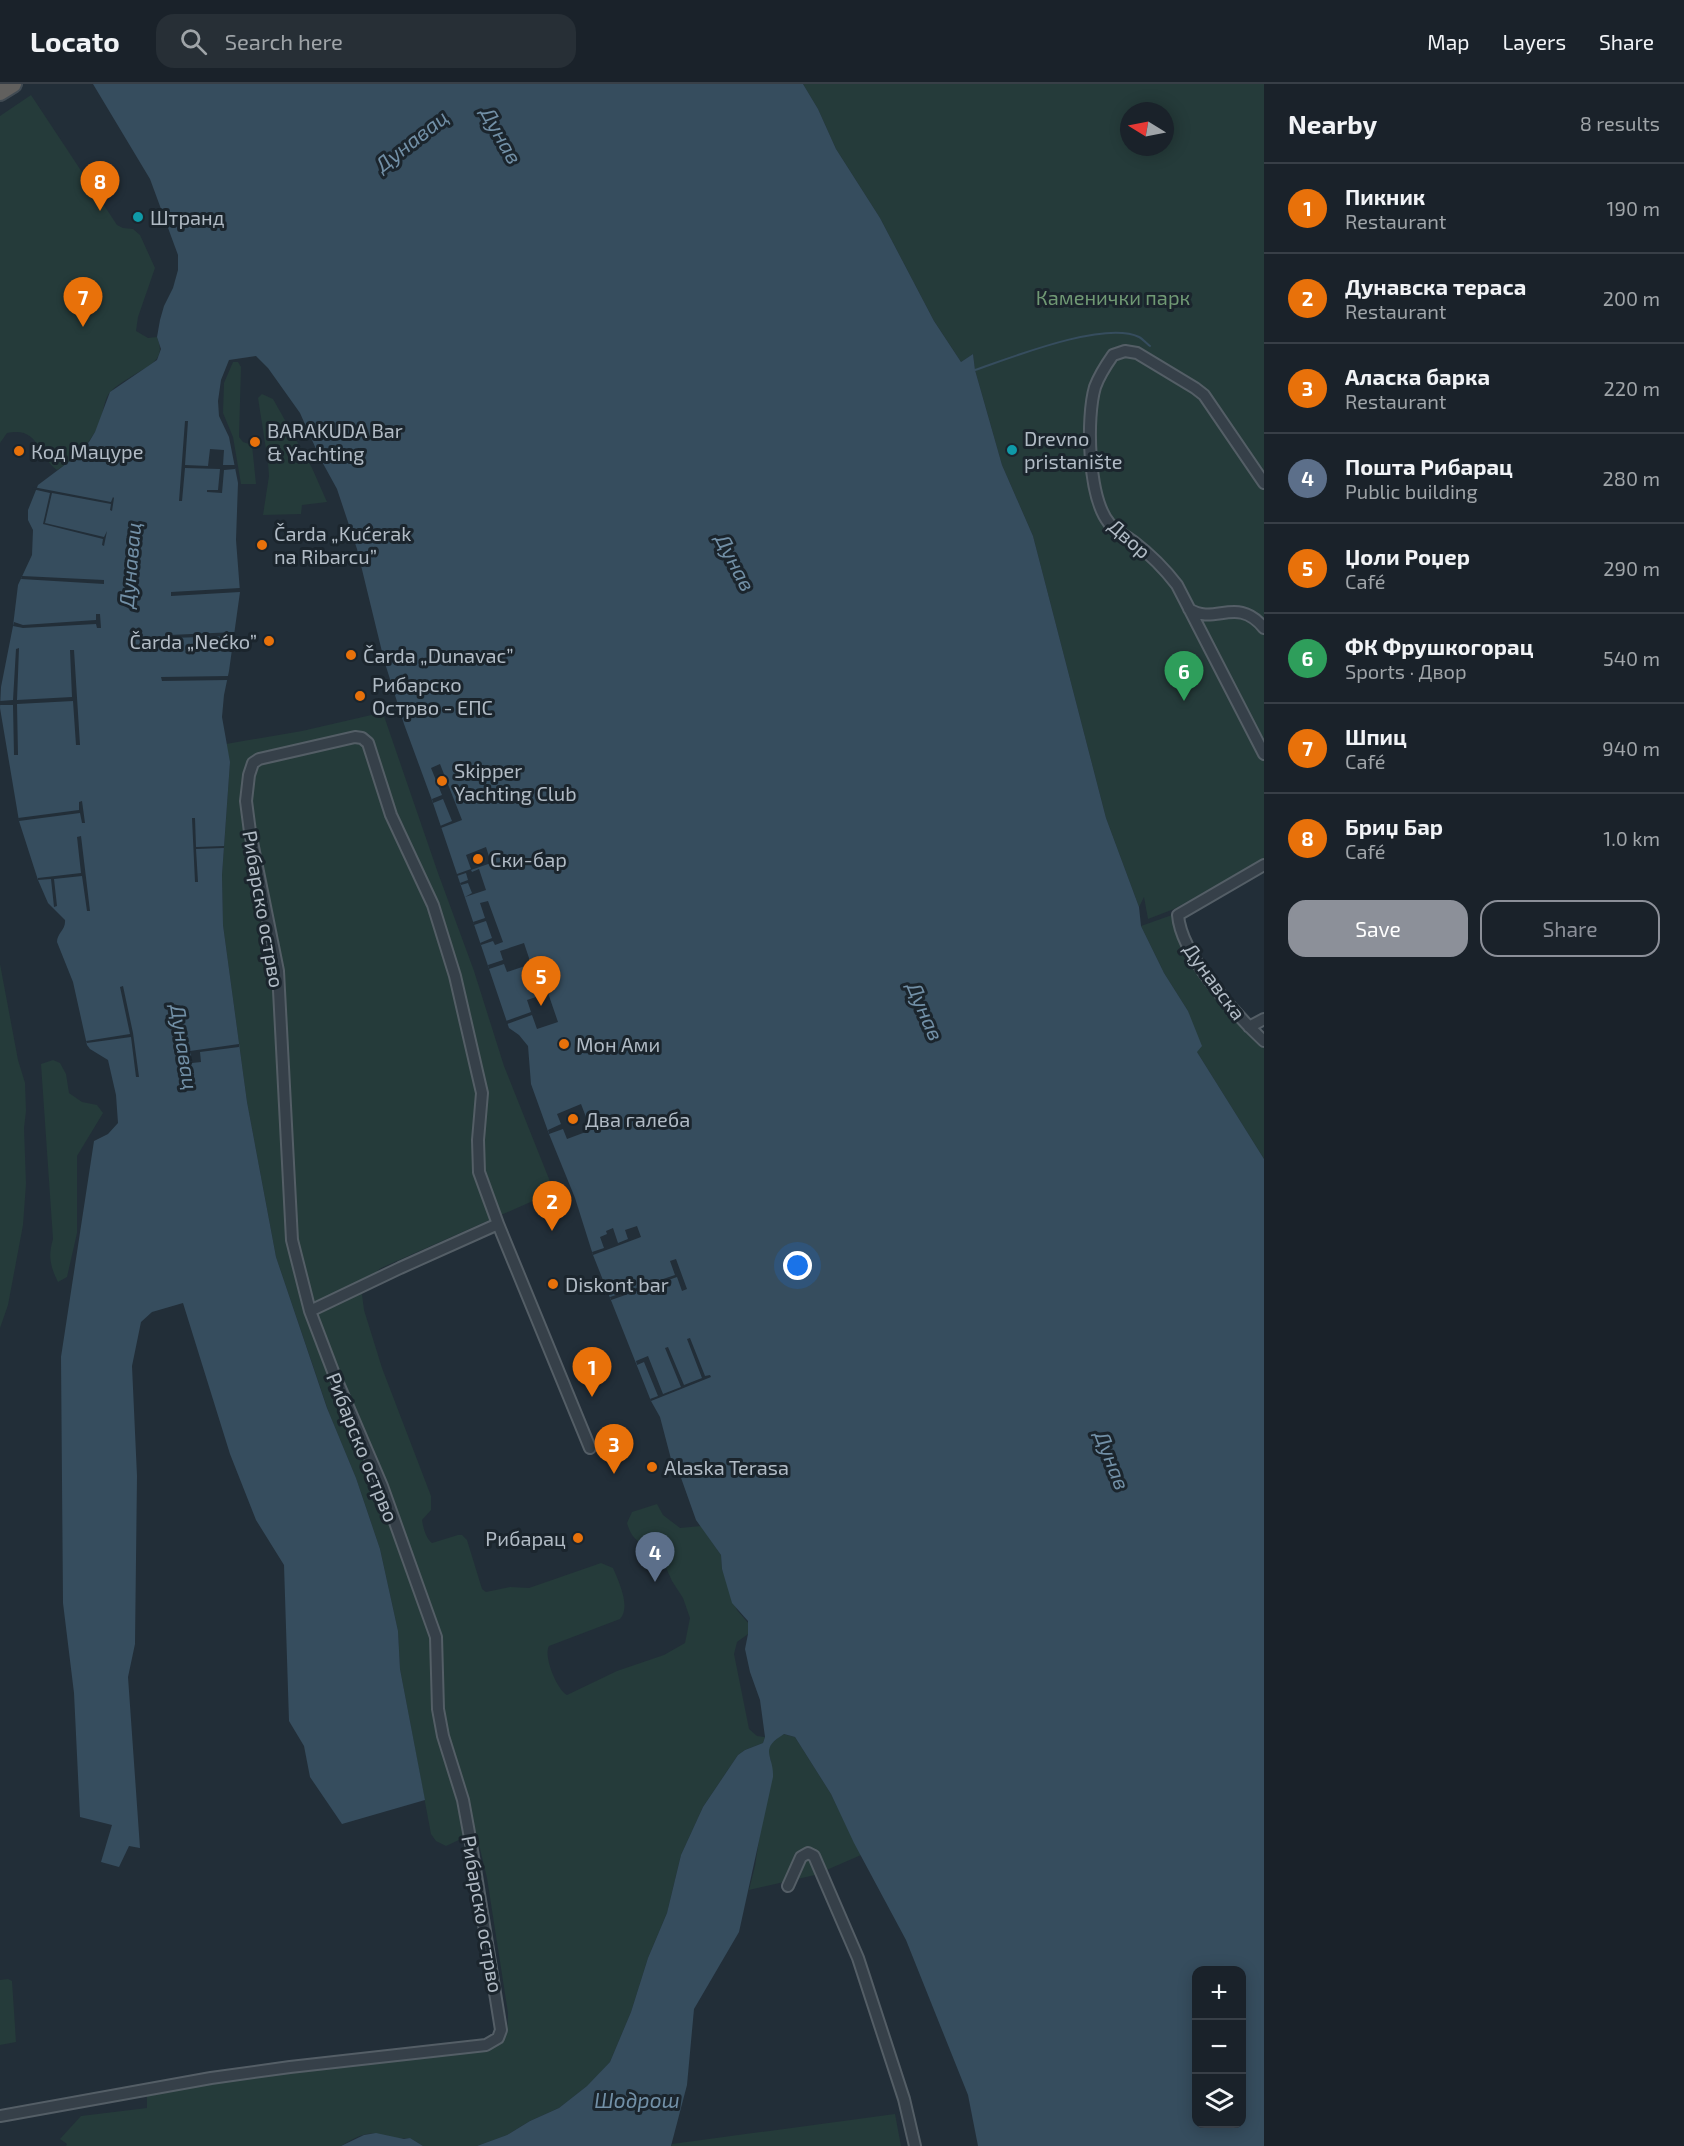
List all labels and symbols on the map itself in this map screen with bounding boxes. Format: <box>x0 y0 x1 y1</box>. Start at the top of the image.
water label: Дунав <box>476 101 528 168</box>
north arrow <box>1120 102 1174 156</box>
water label: Дунавац <box>369 104 453 177</box>
pin: 8 <box>80 162 120 211</box>
place label: Штранд <box>150 205 224 229</box>
marker: Штранд <box>131 210 145 224</box>
pin: 7 <box>64 278 103 327</box>
park label: Каменички парк <box>1036 285 1191 309</box>
place label: BARAKUDA Bar & Yachting <box>267 418 403 465</box>
place label: Drevno pristanište <box>1024 426 1122 473</box>
marker: BARAKUDA Bar & Yachting <box>248 435 262 449</box>
place label: Код Мацуре <box>31 439 144 464</box>
marker: Drevno pristanište <box>1005 443 1019 457</box>
marker: Код Мацуре <box>12 444 26 458</box>
street label: Двор <box>1104 513 1156 563</box>
water label: Дунавац <box>113 521 145 610</box>
place label: Čarda „Kućerak na Ribarcu” <box>274 521 411 568</box>
water label: Дунав <box>710 528 761 595</box>
marker: Čarda „Kućerak na Ribarcu” <box>255 538 269 552</box>
place label: Čarda „Nećko” <box>130 629 257 653</box>
marker: Čarda „Nećko” <box>262 634 276 648</box>
place label: Čarda „Dunavac” <box>363 643 514 667</box>
marker: Čarda „Dunavac” <box>344 648 358 662</box>
pin: 6 <box>1164 652 1204 701</box>
place label: Рибарско Острво - ЕПС <box>372 672 493 719</box>
marker: Рибарско Острво - ЕПС <box>353 689 367 703</box>
place label: Skipper Yachting Club <box>454 758 577 805</box>
marker: Skipper Yachting Club <box>435 774 449 788</box>
street label: Рибарско острво <box>238 828 290 990</box>
place label: Ски-бар <box>490 847 567 871</box>
marker: Ски-бар <box>471 852 485 866</box>
street label: Дунавска <box>1178 938 1251 1025</box>
pin: 5 <box>522 956 560 1006</box>
water label: Дунав <box>902 977 950 1044</box>
water label: Дунавац <box>166 1002 204 1091</box>
place label: Мон Ами <box>576 1032 660 1056</box>
marker: Мон Ами <box>557 1037 571 1051</box>
place label: Два галеба <box>585 1107 690 1131</box>
marker: Два галеба <box>566 1112 580 1126</box>
pin: 2 <box>532 1182 572 1231</box>
your location <box>783 1251 812 1280</box>
place label: Diskont bar <box>565 1272 669 1296</box>
marker: Diskont bar <box>546 1277 560 1291</box>
pin: 1 <box>572 1348 612 1397</box>
street label: Рибарско острво <box>322 1369 404 1525</box>
pin: 3 <box>594 1424 634 1474</box>
water label: Дунав <box>1090 1426 1136 1493</box>
place label: Alaska Terasa <box>664 1455 789 1479</box>
marker: Alaska Terasa <box>645 1460 659 1474</box>
place label: Рибарац <box>485 1526 566 1550</box>
marker: Рибарац <box>571 1531 585 1545</box>
pin: 4 <box>636 1532 674 1582</box>
street label: Рибарско острво <box>457 1833 509 1995</box>
water label: Шодрош <box>594 2087 680 2112</box>

